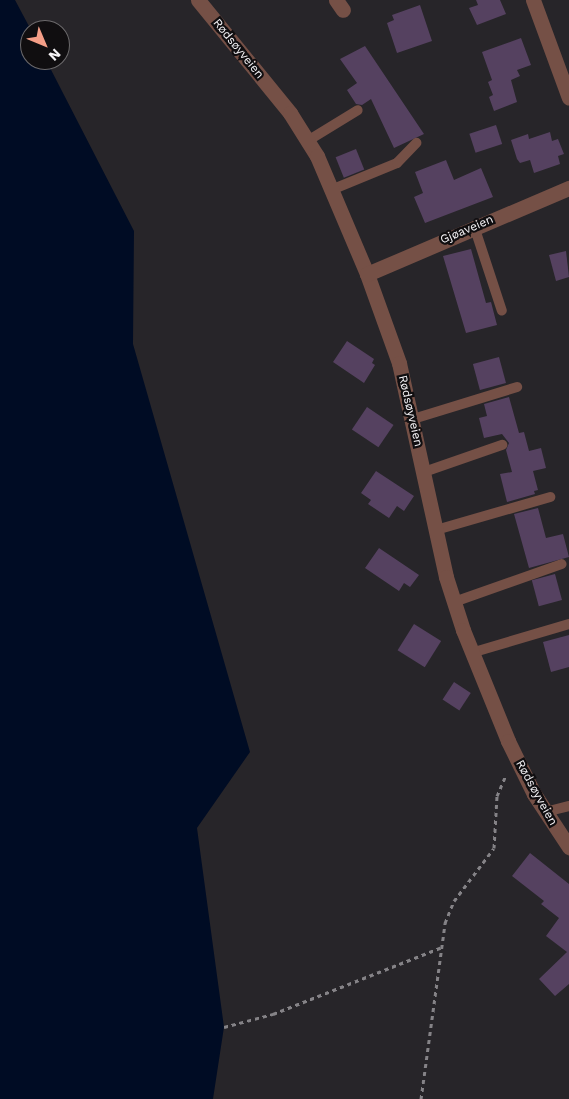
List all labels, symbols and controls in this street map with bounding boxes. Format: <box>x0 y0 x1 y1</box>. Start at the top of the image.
street label: Rødsøyveien <box>210 16 266 82</box>
north arrow <box>20 20 70 70</box>
text: N <box>46 46 64 64</box>
street label: Gjøaveien <box>438 212 496 248</box>
street label: Rødsøyveien <box>395 374 425 448</box>
street label: Rødsøyveien <box>512 758 560 828</box>

